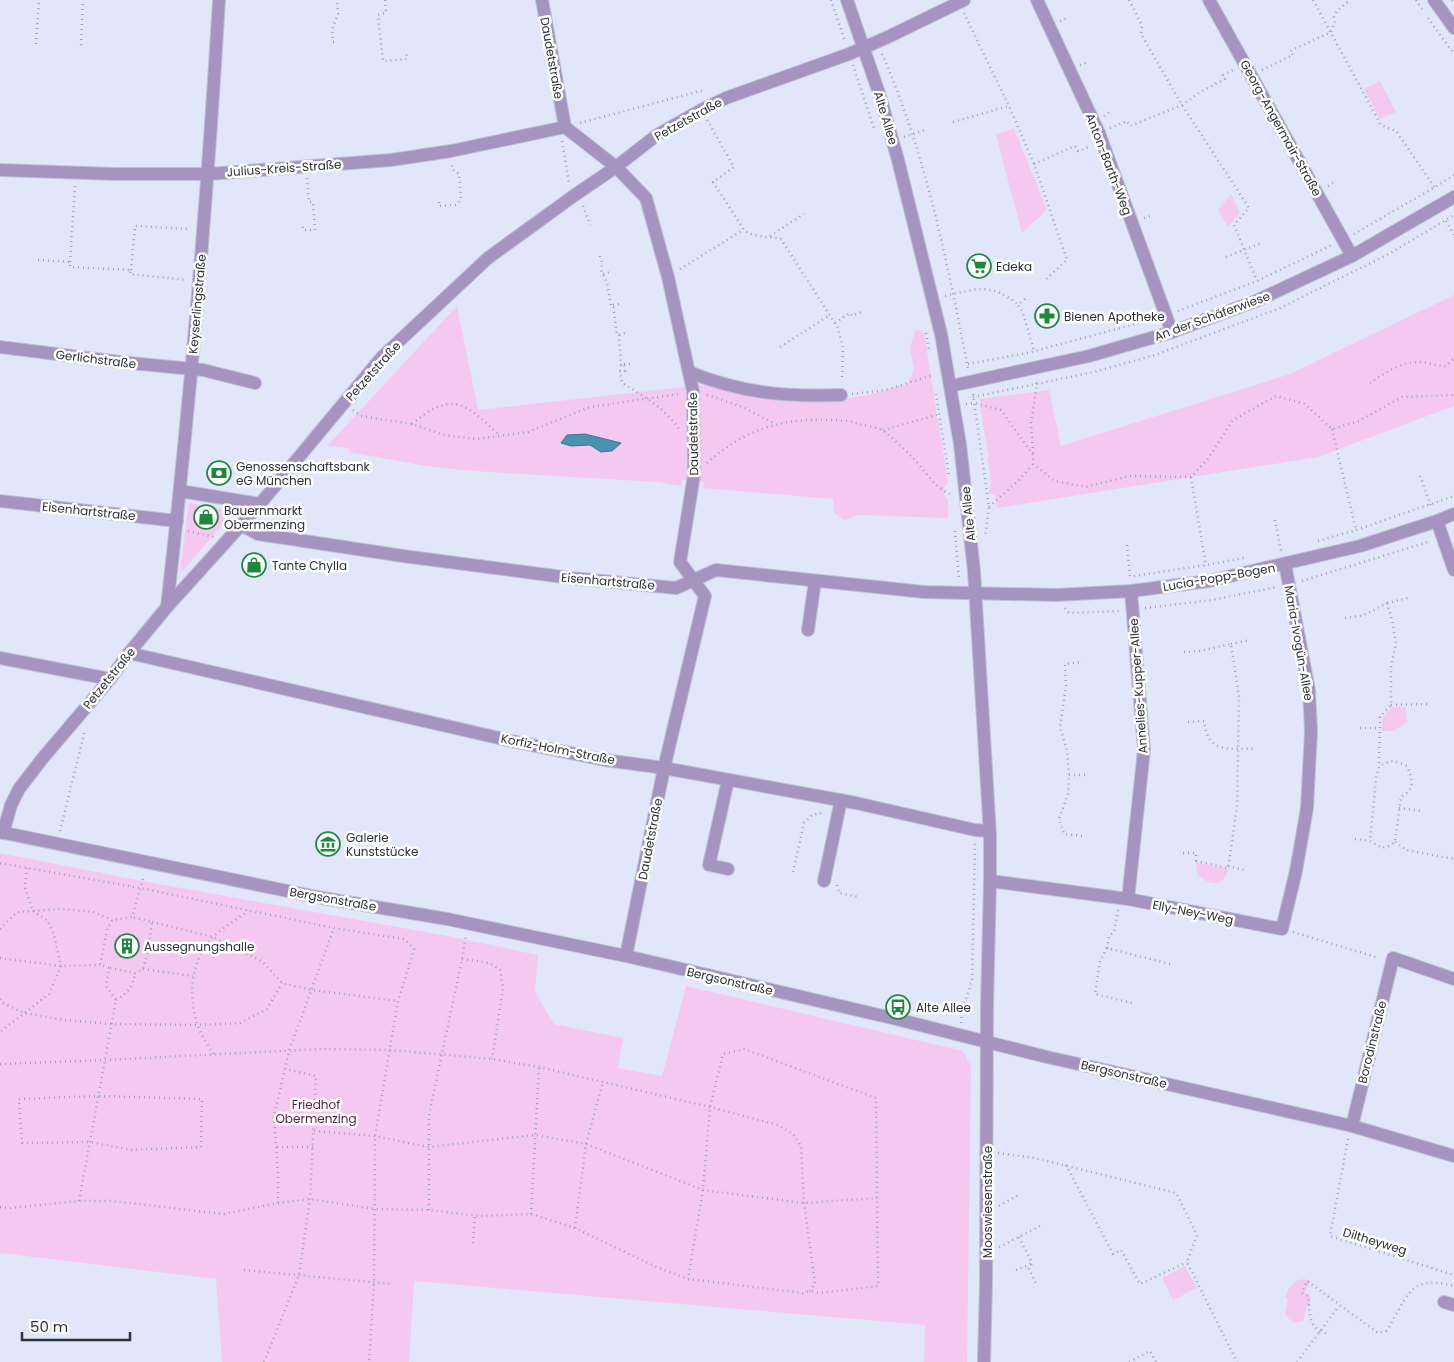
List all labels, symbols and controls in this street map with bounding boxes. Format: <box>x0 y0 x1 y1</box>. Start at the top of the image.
street label: Daudetstraße <box>536 16 568 100</box>
street label: Georg-Angermair-Straße <box>1236 57 1326 199</box>
street label: Alte Allee <box>870 89 902 147</box>
street label: Petzetstraße <box>651 93 725 145</box>
street label: Anton-Barth-Weg <box>1082 111 1136 217</box>
street label: Julius-Kreis-Straße <box>226 156 342 180</box>
street label: Keyserlingstraße <box>184 253 210 355</box>
supermarket icon: Edeka <box>966 253 992 279</box>
place label: Edeka <box>996 258 1032 275</box>
street label: An der Schäferwiese <box>1152 287 1272 345</box>
pharmacy icon: Bienen Apotheke <box>1034 303 1060 329</box>
place label: Bienen Apotheke <box>1064 308 1165 325</box>
street label: Petzetstraße <box>342 337 404 405</box>
street label: Gerlichstraße <box>55 346 137 372</box>
street label: Daudetstraße <box>684 392 702 476</box>
place label: Genossenschaftsbank eG München <box>236 458 371 489</box>
bank icon: Genossenschaftsbank eG München <box>206 460 232 486</box>
street label: Alte Allee <box>957 486 979 542</box>
street label: Eisenhartstraße <box>41 498 137 524</box>
place label: Bauernmarkt Obermenzing <box>224 502 305 533</box>
shop icon: Bauernmarkt Obermenzing <box>193 504 219 530</box>
shop icon: Tante Chylla <box>241 552 267 578</box>
place label: Tante Chylla <box>272 557 347 574</box>
street label: Lucia-Popp-Bogen <box>1162 559 1276 595</box>
street label: Eisenhartstraße <box>560 568 656 594</box>
street label: Maria-Ivogün-Allee <box>1280 584 1318 702</box>
street label: Annelies-Kupper-Allee <box>1125 618 1151 754</box>
street label: Petzetstraße <box>79 644 139 712</box>
street label: Korfiz-Holm-Straße <box>500 730 616 768</box>
street label: Daudetstraße <box>634 797 666 881</box>
place label: Galerie Kunststücke <box>346 829 418 860</box>
museum icon: Galerie Kunststücke <box>315 831 341 857</box>
street label: Bergsonstraße <box>288 883 378 915</box>
street label: Elly-Ney-Weg <box>1151 896 1235 928</box>
building icon: Aussegnungshalle <box>114 933 140 959</box>
place label: Aussegnungshalle <box>144 938 254 955</box>
street label: Bergsonstraße <box>685 963 775 999</box>
bus stop icon: Alte Allee <box>885 994 911 1020</box>
place label: Alte Allee <box>916 999 971 1016</box>
street label: Borodinstraße <box>1353 999 1391 1085</box>
street label: Bergsonstraße <box>1079 1056 1169 1092</box>
park label: Friedhof Obermenzing <box>275 1096 357 1127</box>
street label: Mooswiesenstraße <box>979 1146 996 1258</box>
street label: Diltheyweg <box>1341 1223 1409 1259</box>
scale bar <box>22 1310 130 1342</box>
text: 50 m <box>30 1316 68 1337</box>

